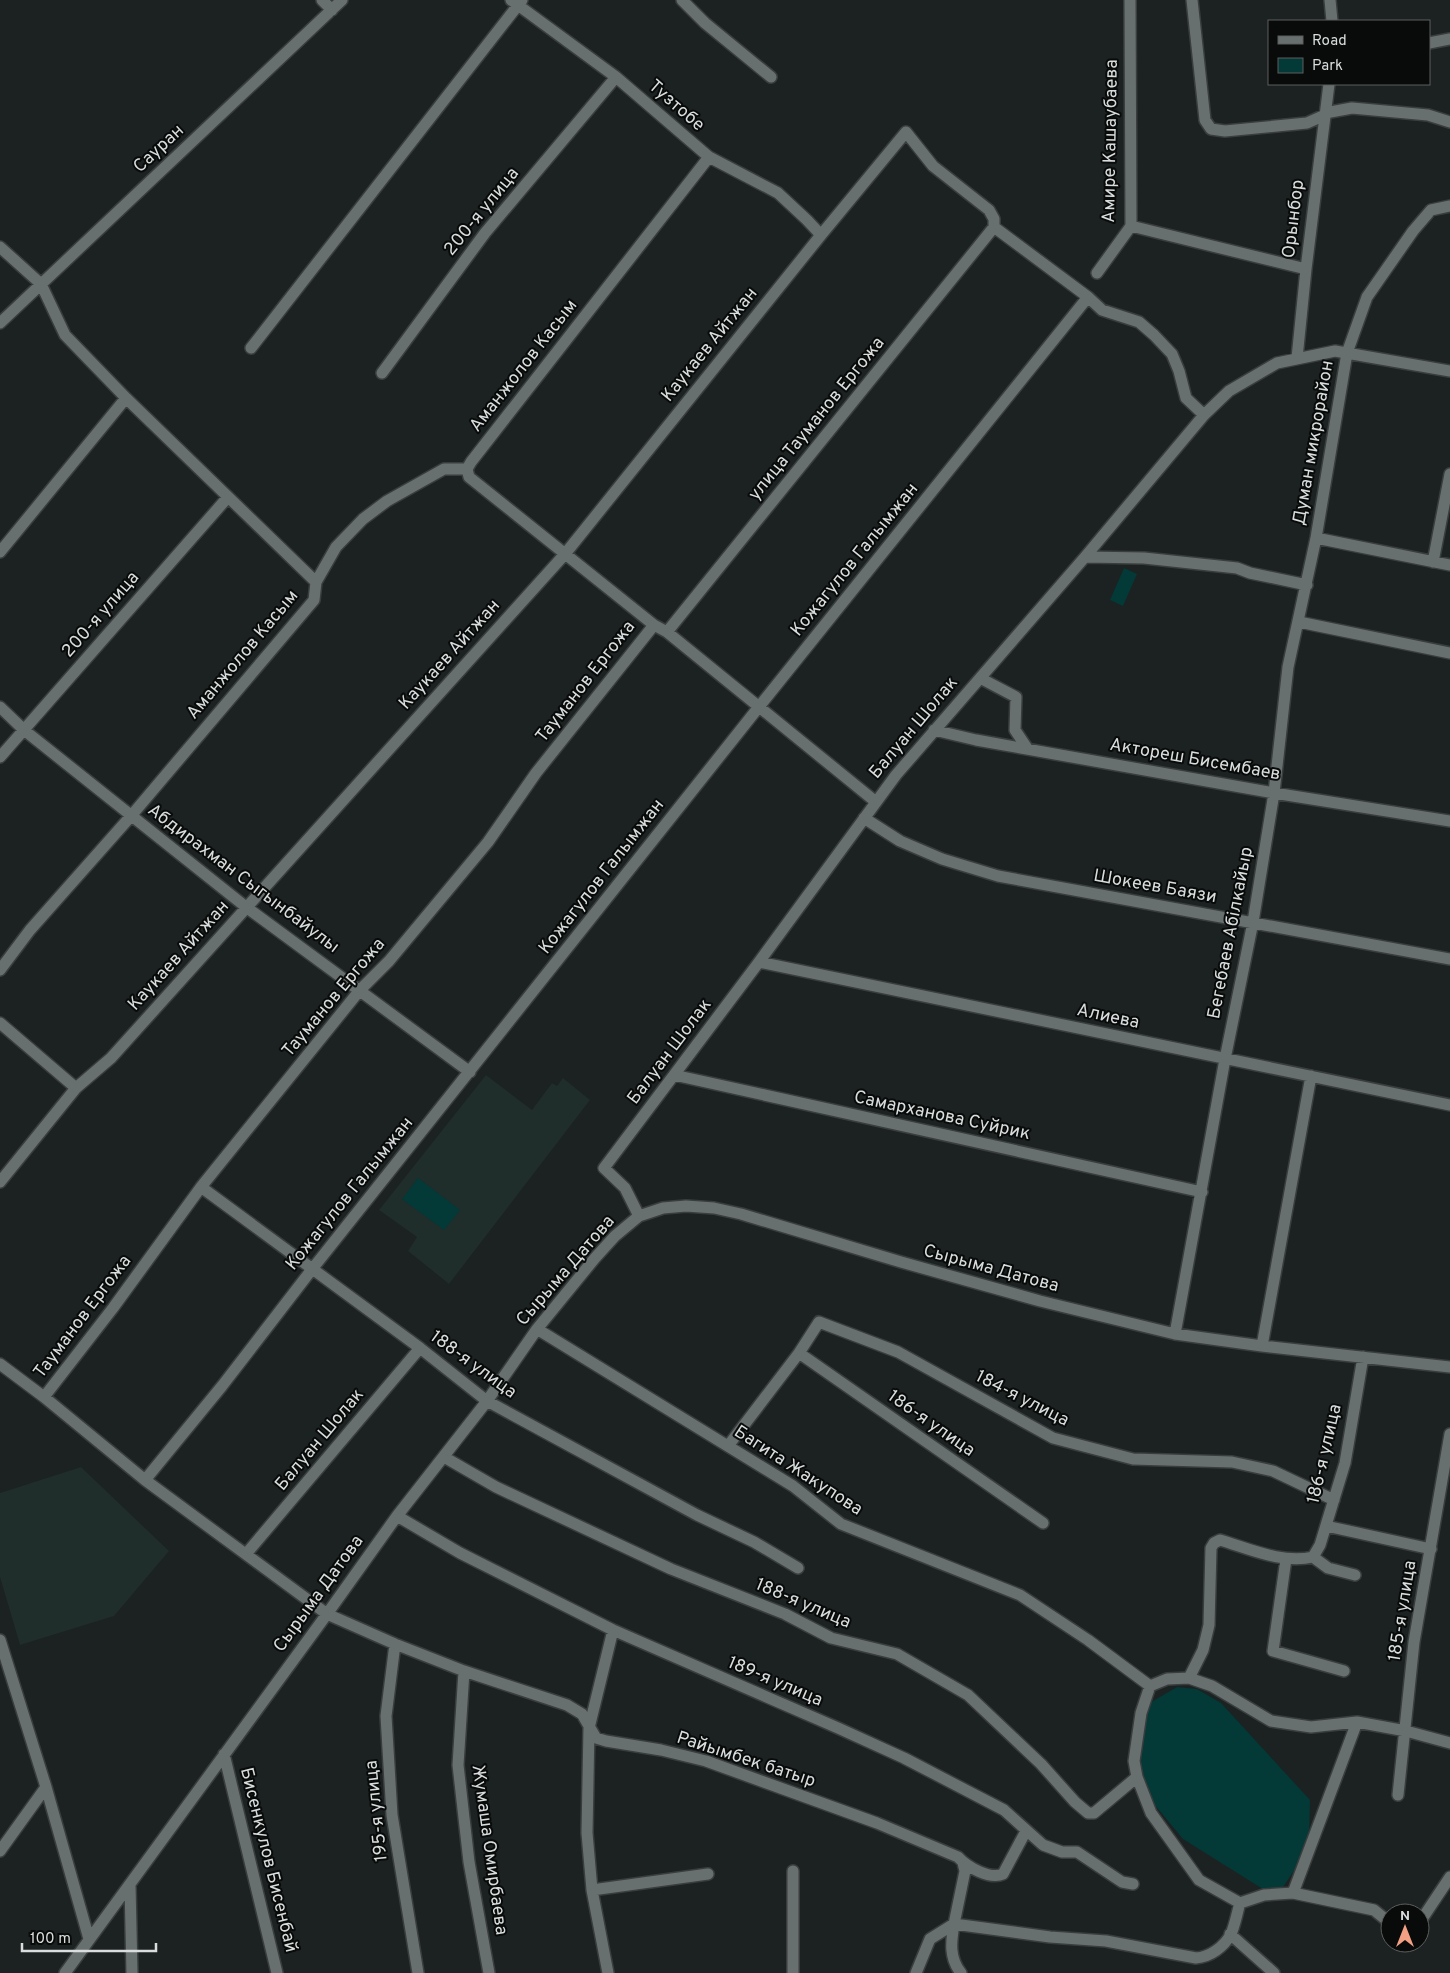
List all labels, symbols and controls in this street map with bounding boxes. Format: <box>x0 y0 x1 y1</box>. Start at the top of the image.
legend <box>1268 20 1430 85</box>
text: Road <box>1312 32 1347 51</box>
text: Park <box>1312 57 1343 76</box>
street label: Амире Кашаубаева <box>1098 59 1124 223</box>
street label: Тузтобе <box>643 75 709 137</box>
street label: Сауран <box>129 120 189 178</box>
street label: 200-я улица <box>439 163 525 261</box>
street label: Орынбор <box>1278 178 1310 260</box>
street label: Каукаев Айтжан <box>657 283 763 407</box>
street label: Аманжолов Касым <box>465 295 583 437</box>
street label: улица Тауманов Ергожа <box>744 332 890 506</box>
street label: Думан микрорайон <box>1288 359 1340 527</box>
street label: Кожагулов Галымжан <box>786 479 924 641</box>
street label: 200-я улица <box>57 567 145 663</box>
street label: Аманжолов Касым <box>182 585 304 725</box>
street label: Каукаев Айтжан <box>394 595 506 715</box>
street label: Тауманов Ергожа <box>531 616 641 748</box>
street label: Балуан Шолак <box>864 672 964 784</box>
street label: Актореш Бисембаев <box>1108 734 1282 786</box>
street label: Кожагулов Галымжан <box>534 795 670 959</box>
street label: Абдирахман Сыгынбайулы <box>143 799 343 959</box>
street label: Бегебаев Абілкайыр <box>1203 845 1259 1021</box>
street label: Шокеев Баязи <box>1091 865 1219 909</box>
street label: Каукаев Айтжан <box>123 896 235 1016</box>
street label: Тауманов Ергожа <box>277 934 391 1062</box>
street label: Балуан Шолак <box>623 994 717 1110</box>
street label: Алиева <box>1075 999 1141 1035</box>
street label: Самарханова Суйрик <box>852 1086 1032 1146</box>
street label: Кожагулов Галымжан <box>281 1113 419 1275</box>
street label: Сырыма Датова <box>512 1211 620 1331</box>
street label: Сырыма Датова <box>921 1240 1061 1298</box>
street label: Тауманов Ергожа <box>29 1251 137 1383</box>
street label: 188-я улица <box>425 1326 521 1404</box>
street label: 184-я улица <box>971 1366 1073 1432</box>
street label: Балуан Шолак <box>270 1384 370 1496</box>
street label: 186-я улица <box>883 1385 979 1463</box>
street label: 186-я улица <box>1302 1402 1348 1506</box>
street label: Багита Жакупова <box>729 1421 867 1521</box>
street label: Сырыма Датова <box>269 1531 369 1657</box>
street label: 185-я улица <box>1384 1559 1422 1663</box>
street label: 188-я улица <box>752 1574 854 1634</box>
street label: 189-я улица <box>724 1652 826 1712</box>
street label: Райымбек батыр <box>674 1727 818 1793</box>
street label: 195-я улица <box>360 1759 394 1863</box>
street label: Жумаша Омирбаева <box>466 1763 512 1937</box>
street label: Бисенкулов Бисенбай <box>234 1765 302 1955</box>
north arrow <box>1380 1903 1430 1953</box>
text: N <box>1400 1908 1410 1925</box>
scale bar <box>22 1920 156 1952</box>
text: 100 m <box>30 1930 71 1949</box>

